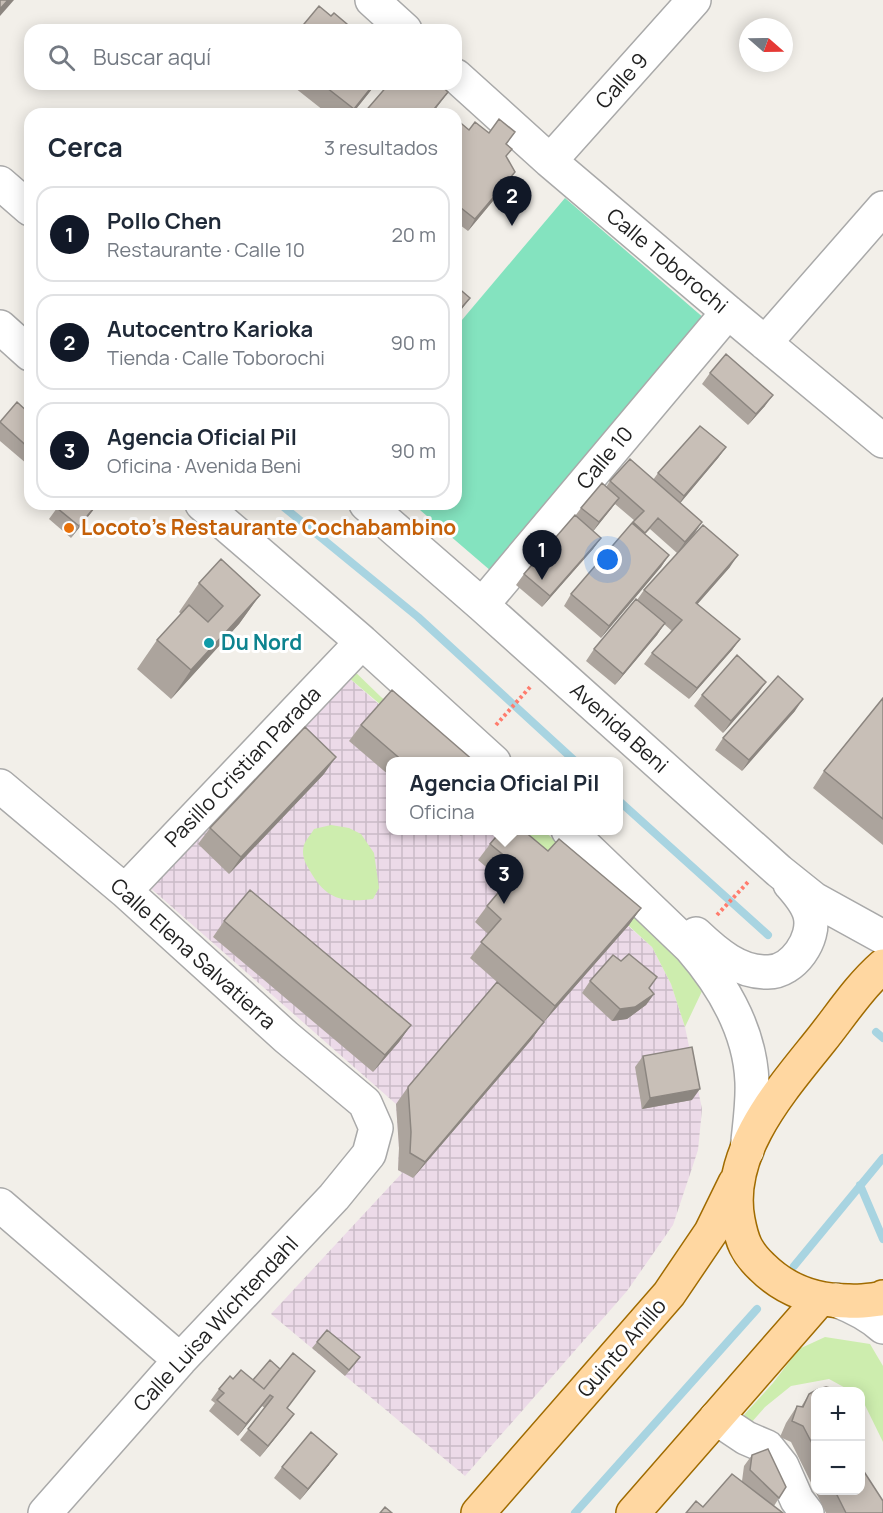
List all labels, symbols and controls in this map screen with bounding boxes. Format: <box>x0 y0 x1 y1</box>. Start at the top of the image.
north arrow <box>739 18 793 72</box>
search box <box>24 24 462 90</box>
icon: search <box>45 41 78 74</box>
text: Buscar aquí <box>93 42 211 72</box>
street label: Calle 9 <box>589 46 654 114</box>
text: Cerca <box>48 129 123 165</box>
text: 3 resultados <box>324 134 438 161</box>
pin: 2 <box>492 176 532 226</box>
street label: Calle Toborochi <box>601 201 734 319</box>
text: Pollo Chen <box>107 206 221 236</box>
text: 1 <box>65 221 74 248</box>
text: 20 m <box>391 221 436 248</box>
text: Restaurante · Calle 10 <box>107 236 305 263</box>
text: Autocentro Karioka <box>107 314 313 344</box>
text: 2 <box>64 329 75 356</box>
text: 90 m <box>390 329 436 356</box>
text: Tienda · Calle Toborochi <box>107 344 325 371</box>
street label: Calle 10 <box>570 420 639 495</box>
text: Agencia Oficial Pil <box>107 422 297 452</box>
text: 3 <box>64 437 75 464</box>
text: 90 m <box>390 437 436 464</box>
text: Oficina · Avenida Beni <box>107 452 301 479</box>
place label: Locoto's Restaurante Cochabambino <box>81 513 456 541</box>
marker: Locoto's Restaurante Cochabambino <box>62 521 76 535</box>
pin: 1 <box>522 530 562 580</box>
your location <box>593 545 622 574</box>
place label: Du Nord <box>221 628 302 656</box>
marker: Du Nord <box>202 636 216 650</box>
street label: Avenida Beni <box>565 676 675 779</box>
street label: Pasillo Cristian Parada <box>158 680 326 853</box>
popup <box>386 757 623 835</box>
text: Agencia Oficial Pil <box>410 768 599 798</box>
text: Oficina <box>410 798 475 825</box>
pin: 3 <box>484 854 524 904</box>
street label: Calle Elena Salvatierra <box>105 871 282 1035</box>
street label: Calle Luisa Wichtendahl <box>127 1230 304 1417</box>
street label: Quinto Anillo <box>570 1292 672 1403</box>
map controls <box>811 1387 865 1495</box>
button: + <box>811 1387 865 1441</box>
button: − <box>811 1441 865 1495</box>

